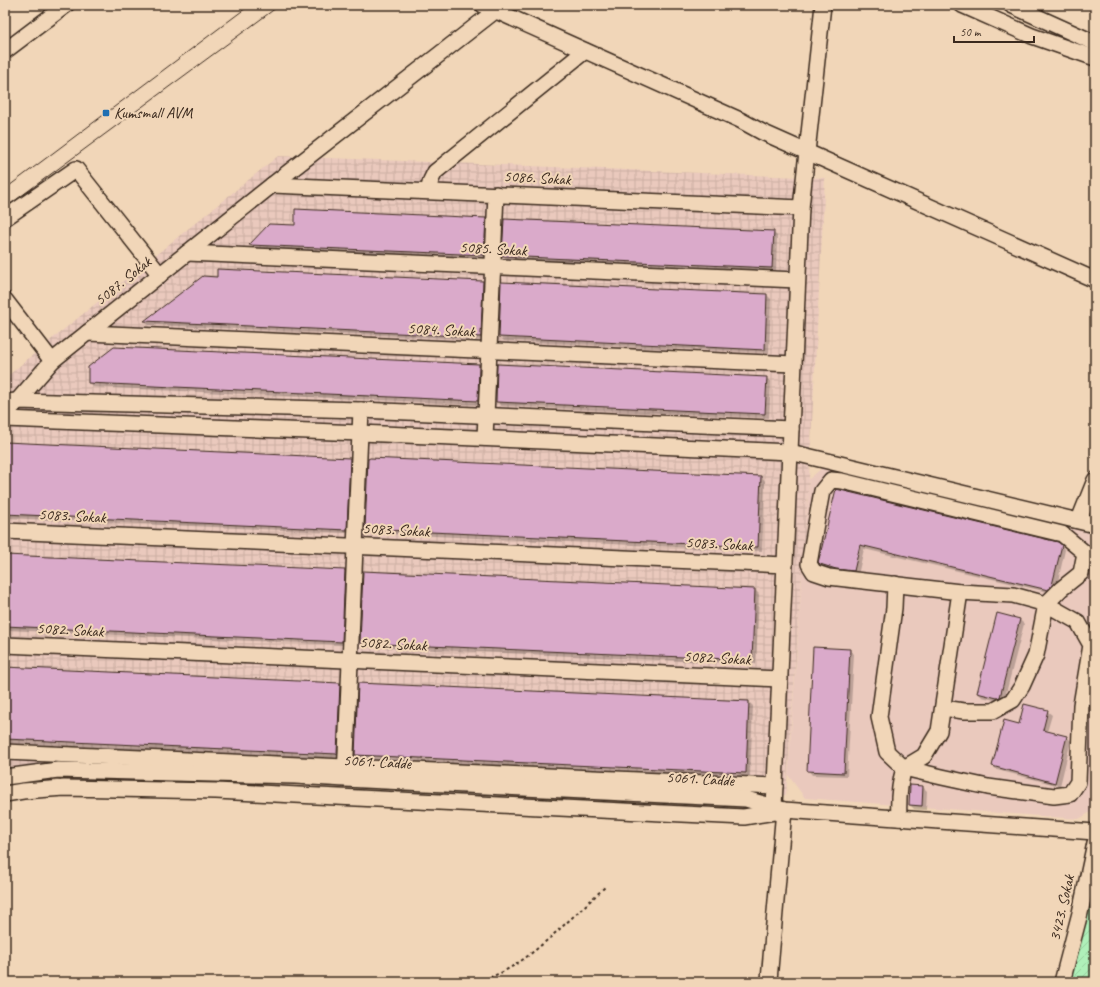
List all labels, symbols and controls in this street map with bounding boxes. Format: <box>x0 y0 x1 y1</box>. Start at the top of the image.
scale bar <box>954 18 1034 44</box>
text: 50 m <box>960 24 982 40</box>
place label: Kumsmall AVM <box>114 103 194 123</box>
marker: Kumsmall AVM <box>101 108 111 118</box>
street label: 5086. Sokak <box>503 166 572 190</box>
street label: 5085. Sokak <box>459 237 528 261</box>
street label: 5087. Sokak <box>91 251 156 310</box>
street label: 5084. Sokak <box>407 318 476 342</box>
street label: 5083. Sokak <box>38 504 107 528</box>
street label: 5083. Sokak <box>362 518 431 542</box>
street label: 5083. Sokak <box>685 532 754 556</box>
street label: 5082. Sokak <box>36 618 105 642</box>
street label: 5082. Sokak <box>359 632 428 656</box>
street label: 5082. Sokak <box>683 646 752 670</box>
street label: 5061. Cadde <box>342 750 413 774</box>
street label: 5061. Cadde <box>665 767 736 791</box>
street label: 3423. Sokak <box>1045 872 1080 943</box>

